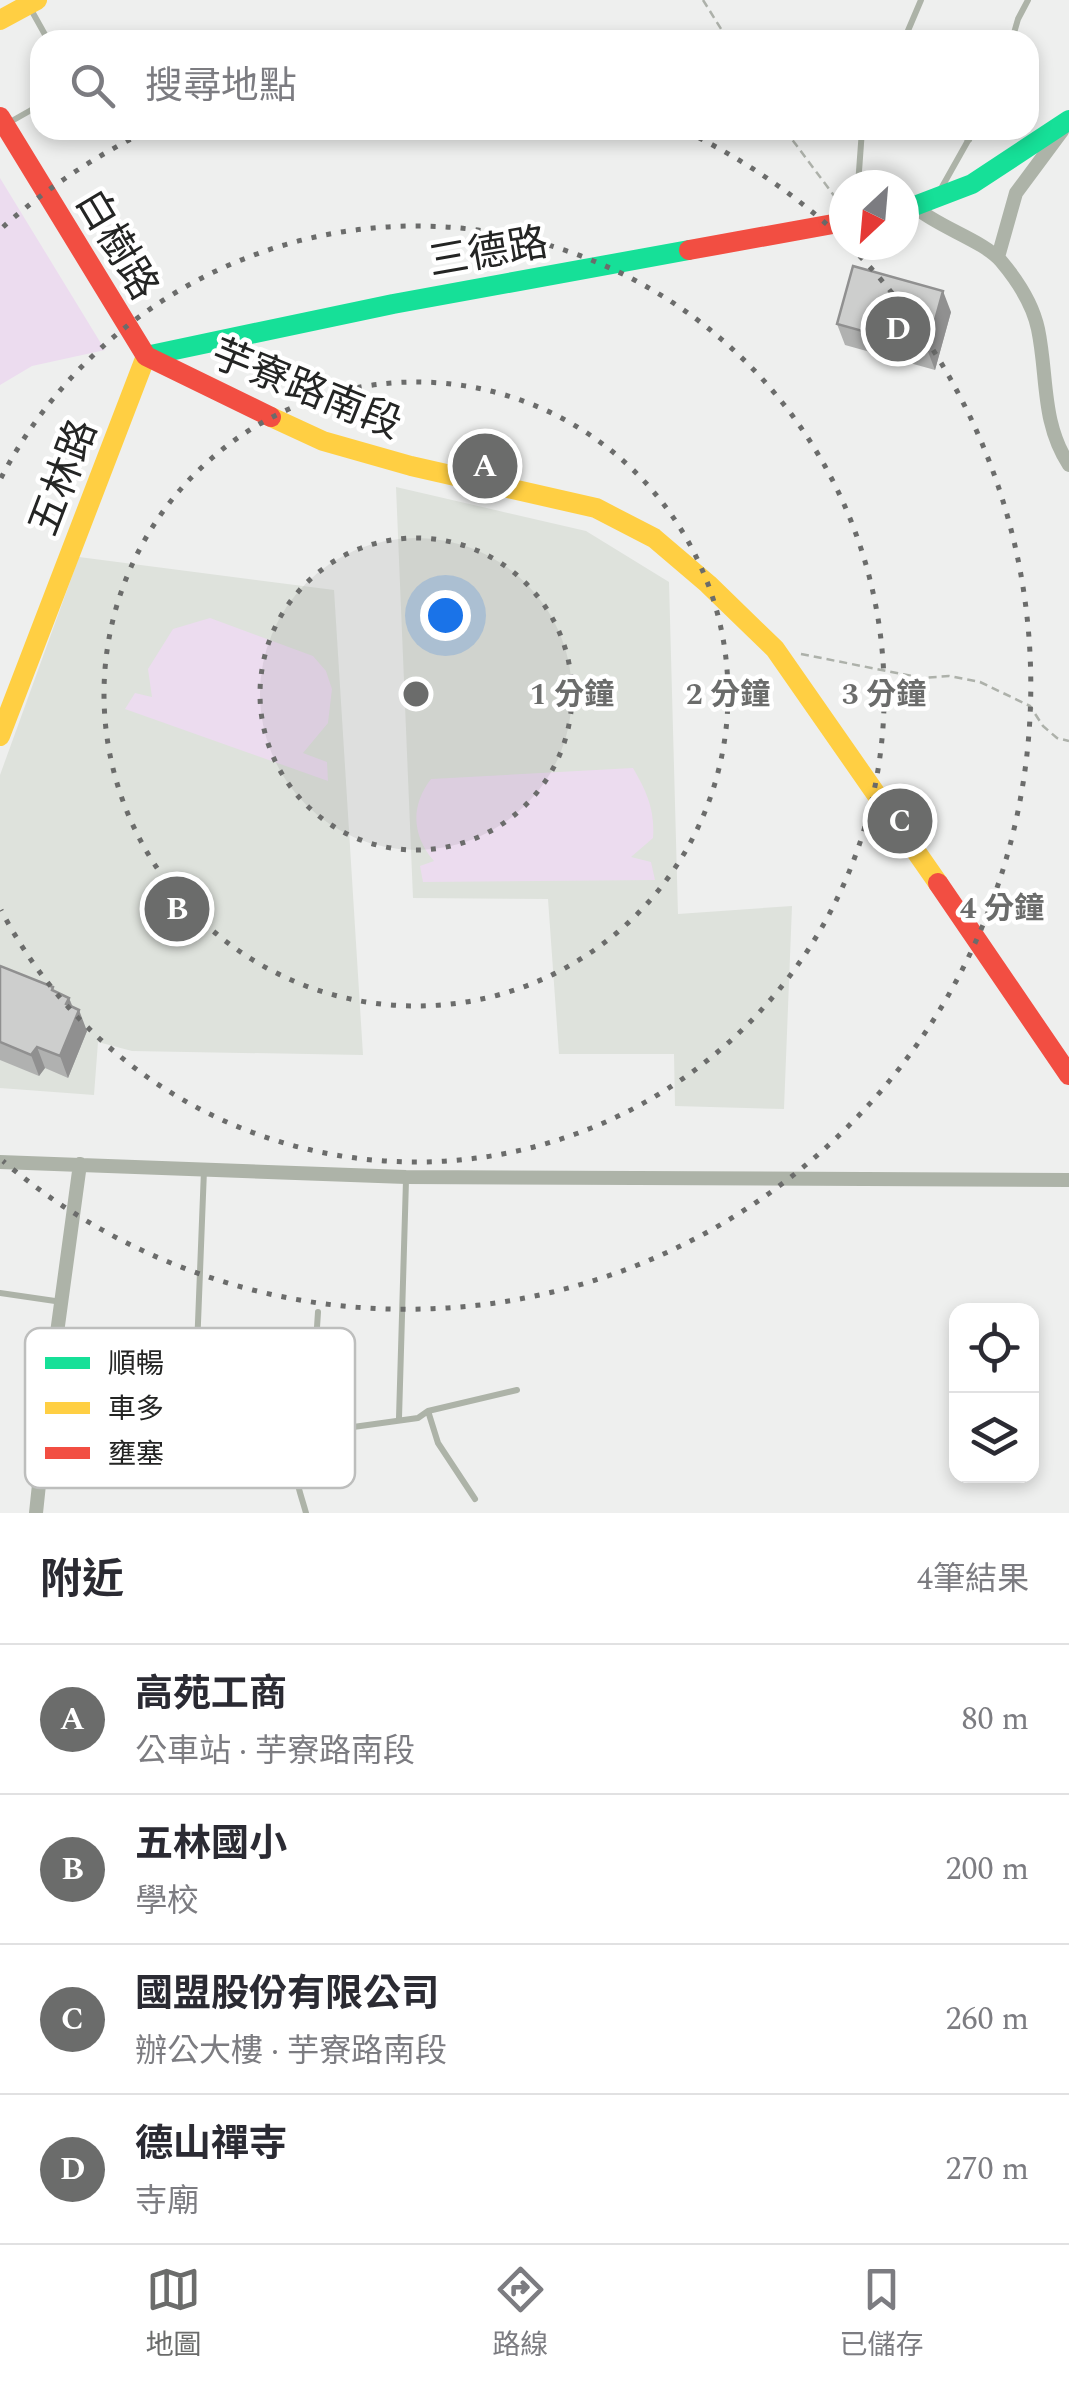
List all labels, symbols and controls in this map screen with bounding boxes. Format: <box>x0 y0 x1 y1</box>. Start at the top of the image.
search box <box>30 30 1039 140</box>
icon: search <box>65 58 120 113</box>
text: 搜尋地點 <box>145 58 297 116</box>
north arrow <box>829 170 919 260</box>
street label: 白樹路 <box>59 178 173 312</box>
street label: 三德路 <box>424 213 553 294</box>
pin: D <box>866 292 930 366</box>
street label: 芋寮路南段 <box>202 325 410 456</box>
street label: 五林路 <box>14 411 114 545</box>
pin: A <box>452 428 518 504</box>
your location <box>420 590 471 641</box>
text: 1 分鐘 <box>530 672 614 718</box>
text: 2 分鐘 <box>686 672 770 718</box>
text: 3 分鐘 <box>842 672 926 718</box>
centre of rings <box>398 676 434 712</box>
pin: C <box>868 784 932 858</box>
pin: B <box>144 872 210 946</box>
text: 4 分鐘 <box>960 886 1044 932</box>
map controls <box>949 1303 1039 1483</box>
button: locate <box>949 1303 1039 1393</box>
legend <box>25 1328 355 1488</box>
text: 順暢 <box>108 1343 164 1386</box>
text: 車多 <box>108 1388 164 1431</box>
button: layers <box>949 1393 1039 1483</box>
text: 壅塞 <box>108 1433 164 1476</box>
text: 附近 <box>40 1549 124 1612</box>
text: 4筆結果 <box>917 1555 1029 1604</box>
text: 高苑工商 <box>135 1666 287 1724</box>
text: A <box>60 1695 85 1744</box>
text: 80 m <box>961 1695 1029 1744</box>
text: 公車站 · 芋寮路南段 <box>135 1727 415 1776</box>
text: 五林國小 <box>135 1816 287 1874</box>
text: B <box>61 1845 84 1894</box>
text: 200 m <box>945 1845 1029 1894</box>
text: 學校 <box>135 1877 199 1926</box>
text: 國盟股份有限公司 <box>135 1966 439 2024</box>
text: C <box>61 1995 84 2044</box>
text: 260 m <box>945 1995 1029 2044</box>
text: 辦公大樓 · 芋寮路南段 <box>135 2027 447 2076</box>
text: 德山禪寺 <box>135 2116 287 2174</box>
text: D <box>60 2145 85 2194</box>
text: 270 m <box>945 2145 1029 2194</box>
text: 寺廟 <box>135 2177 199 2226</box>
tab: 地圖 <box>145 2262 202 2367</box>
tab: 路線 <box>492 2262 549 2367</box>
tab: 已儲存 <box>839 2262 924 2367</box>

